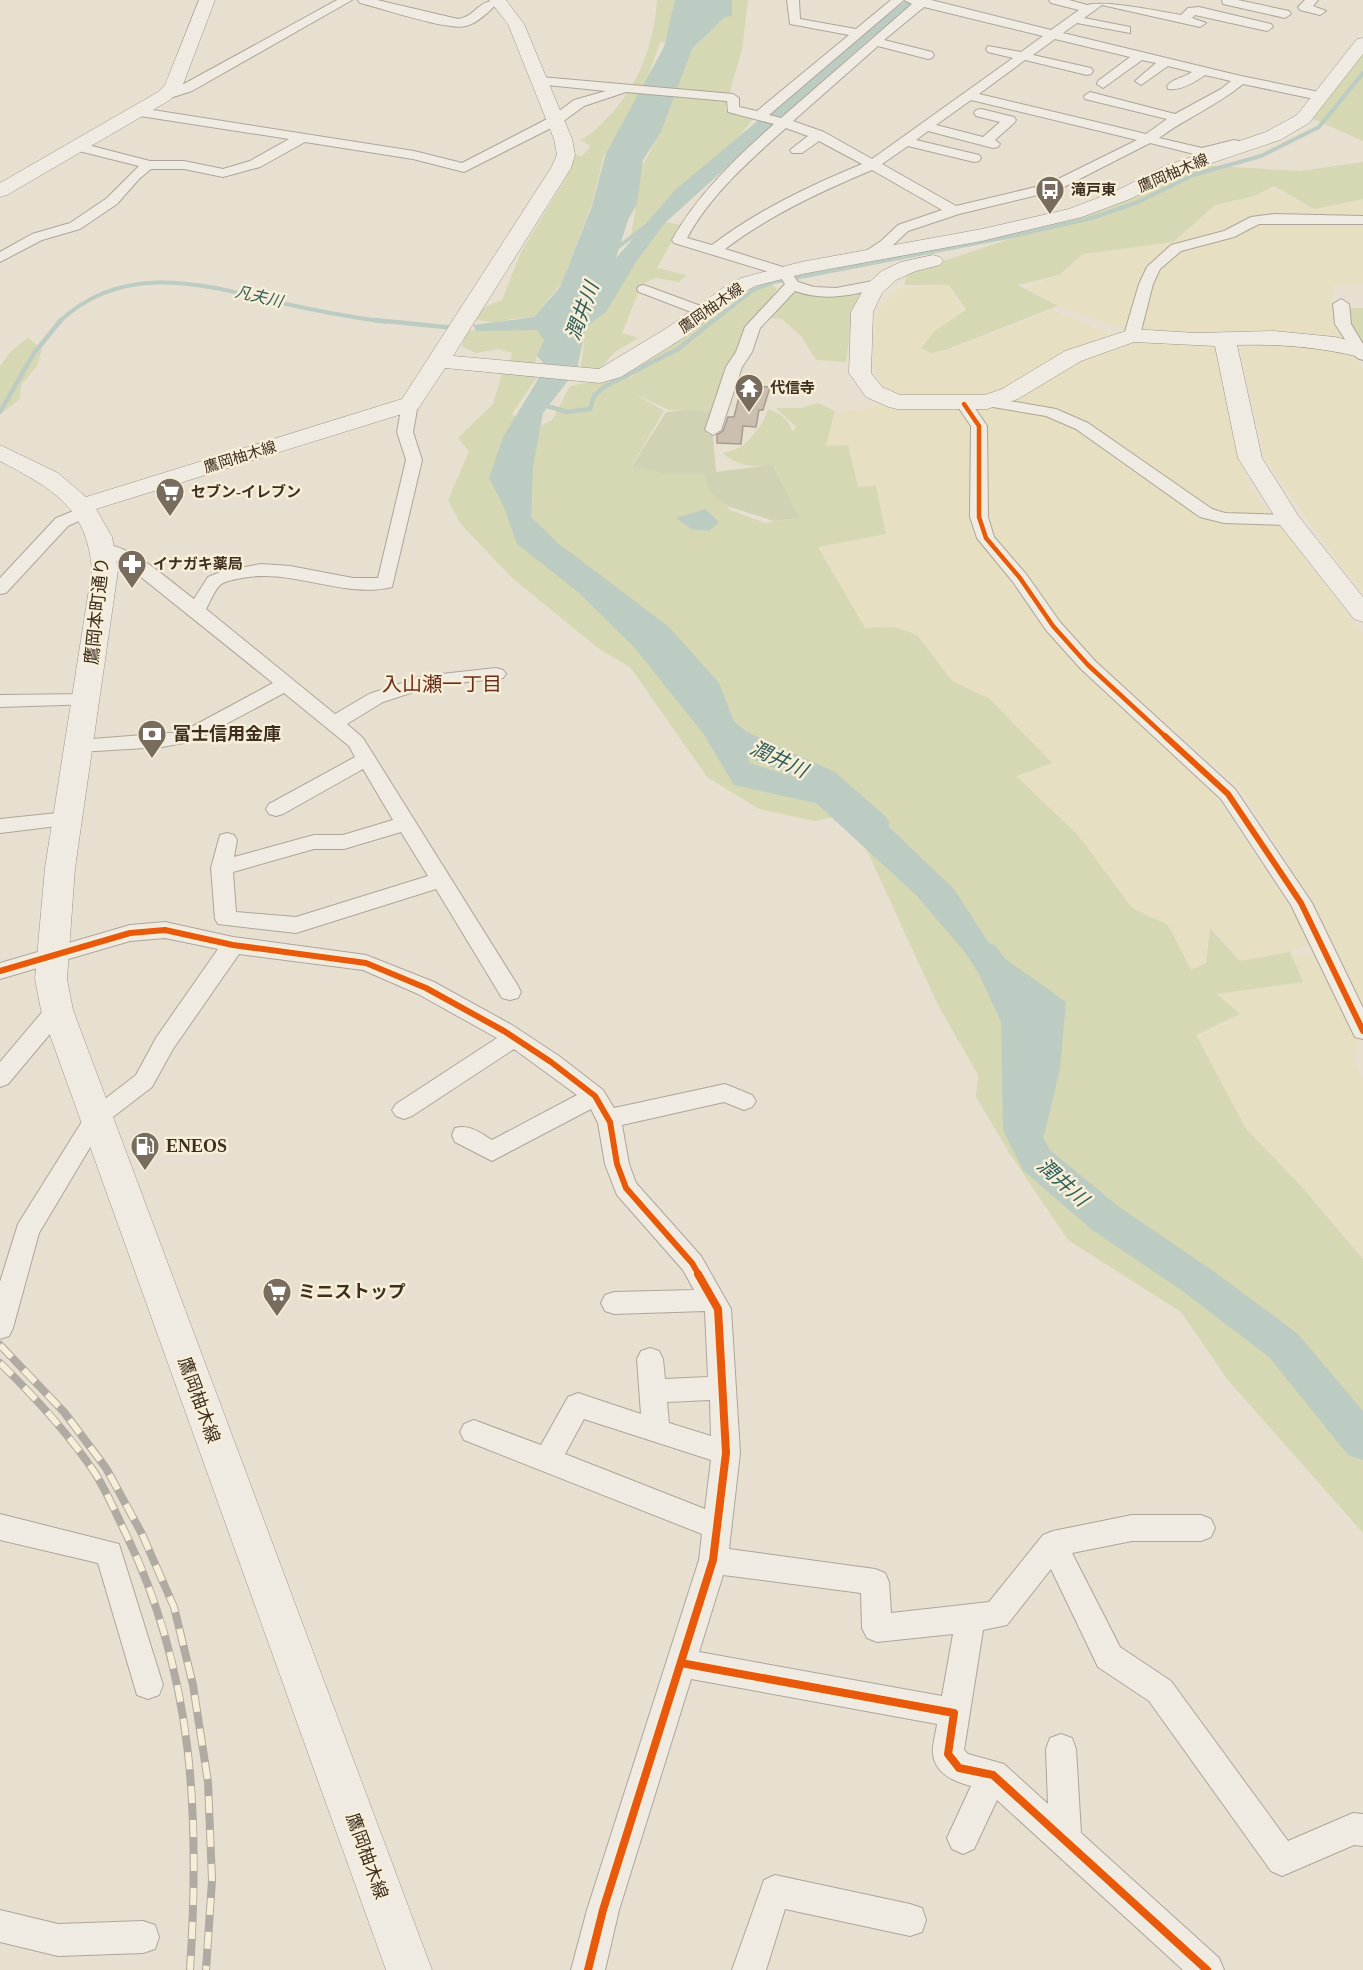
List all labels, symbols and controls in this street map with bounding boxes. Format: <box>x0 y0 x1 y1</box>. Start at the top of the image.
street label: 鷹岡柚木線 <box>1135 150 1211 195</box>
bus stop icon: 滝戸東 <box>1034 174 1066 216</box>
place label: 滝戸東 <box>1071 182 1116 198</box>
water label: 潤井川 <box>561 277 603 343</box>
street label: 鷹岡柚木線 <box>675 279 746 336</box>
water label: 凡夫川 <box>234 283 286 311</box>
temple icon: 代信寺 <box>733 372 765 414</box>
place label: 代信寺 <box>770 379 815 396</box>
street label: 鷹岡柚木線 <box>201 437 278 476</box>
supermarket icon: セブン-イレブン <box>154 476 186 518</box>
place label: セブン-イレブン <box>191 483 301 500</box>
pharmacy icon: イナガキ薬局 <box>116 548 148 590</box>
street label: 鷹岡本町通り <box>81 556 113 666</box>
place label: イナガキ薬局 <box>153 556 243 572</box>
district label: 入山瀬一丁目 <box>382 673 502 695</box>
bank icon: 富士信用金庫 <box>136 718 168 760</box>
place label: 富士信用金庫 <box>173 724 281 744</box>
water label: 潤井川 <box>747 736 813 782</box>
fuel station icon: ENEOS <box>129 1130 161 1172</box>
place label: ENEOS <box>166 1136 227 1156</box>
water label: 潤井川 <box>1033 1154 1094 1212</box>
supermarket icon: ミニストップ <box>261 1276 293 1318</box>
place label: ミニストップ <box>298 1282 406 1302</box>
street label: 鷹岡柚木線 <box>174 1354 224 1446</box>
street label: 鷹岡柚木線 <box>342 1810 392 1902</box>

